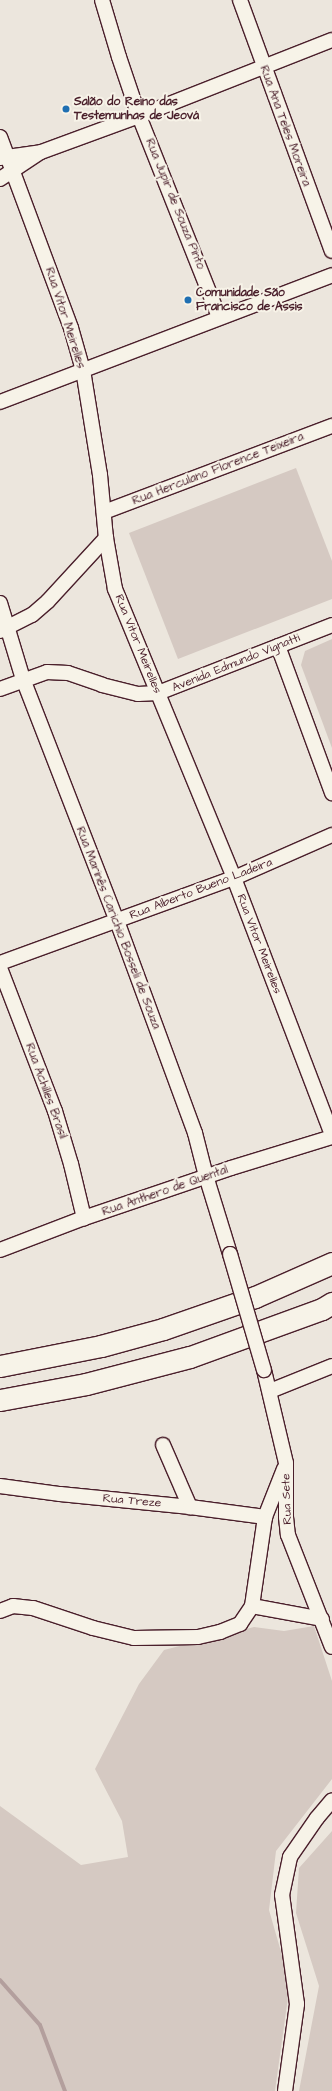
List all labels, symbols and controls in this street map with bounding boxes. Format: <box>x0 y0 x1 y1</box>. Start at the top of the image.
street label: Rua Ana Teles Moreira <box>256 64 314 188</box>
place label: Salão do Reino das Testemunhas de Jeová <box>74 95 199 123</box>
marker: Salão do Reino das Testemunhas de Jeová <box>61 104 71 114</box>
street label: Rua Jupir de Souza Pinto <box>142 136 208 272</box>
street label: Rua Vitor Meirelles <box>42 266 88 370</box>
place label: Comunidade São Francisco de Assis <box>196 286 303 314</box>
marker: Comunidade São Francisco de Assis <box>183 295 193 305</box>
street label: Rua Herculano Florence Teixeira <box>130 430 306 508</box>
street label: Rua Vitor Meirelles <box>112 592 164 696</box>
street label: Avenida Edmundo Vignatti <box>170 631 302 695</box>
street label: Rua Marinês Carichio Bosseli de Souza <box>73 825 163 1031</box>
street label: Rua Alberto Bueno Ladeira <box>128 855 274 923</box>
street label: Rua Vitor Meirelles <box>233 892 285 996</box>
street label: Rua Achilles Brasil <box>22 1041 70 1141</box>
street label: Rua Anthero de Quental <box>100 1163 230 1219</box>
street label: Rua Sete <box>279 1473 295 1525</box>
street label: Rua Treze <box>102 1491 162 1511</box>

